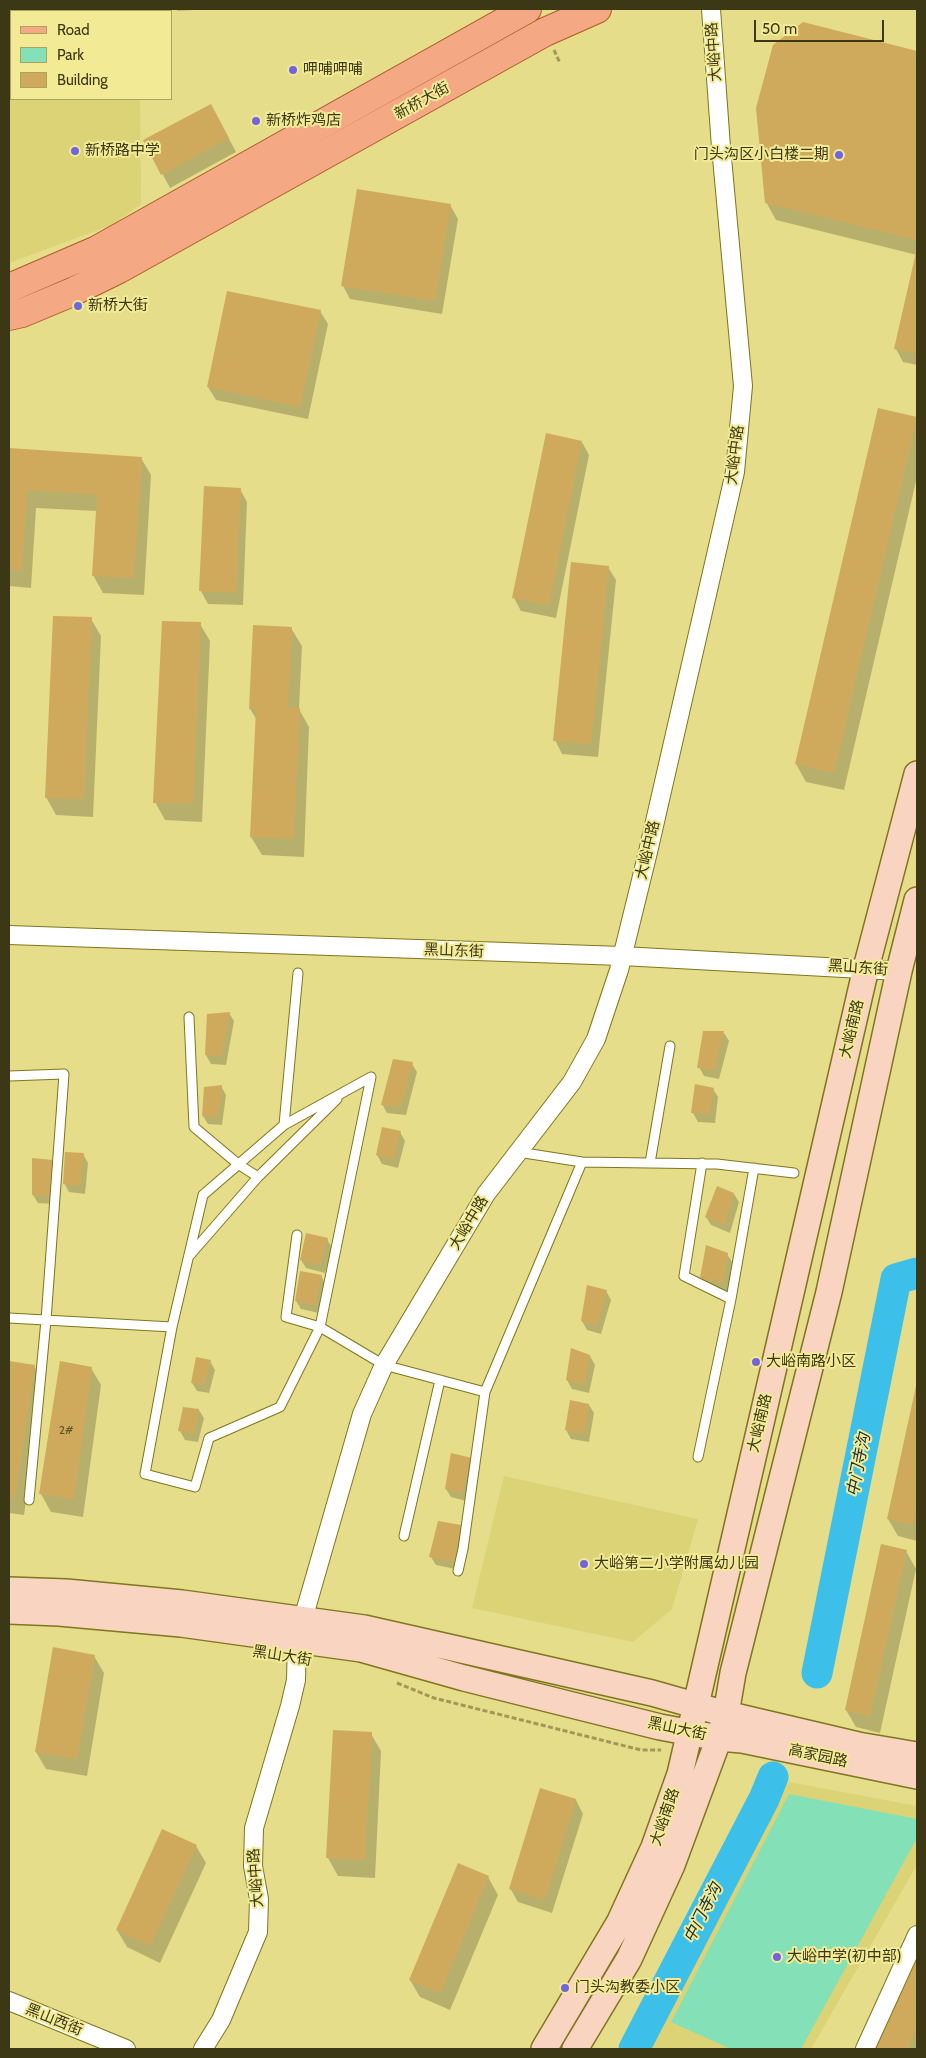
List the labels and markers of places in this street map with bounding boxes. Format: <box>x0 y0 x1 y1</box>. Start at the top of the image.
place label: 呷哺呷哺 <box>303 61 363 79</box>
marker: 呷哺呷哺 <box>287 64 299 76</box>
place label: 新桥炸鸡店 <box>266 112 341 130</box>
marker: 新桥炸鸡店 <box>250 115 262 127</box>
place label: 新桥路中学 <box>85 142 160 160</box>
marker: 新桥路中学 <box>69 145 81 157</box>
place label: 门头沟区小白楼二期 <box>694 146 829 164</box>
marker: 门头沟区小白楼二期 <box>833 149 845 161</box>
place label: 新桥大街 <box>88 297 148 315</box>
marker: 新桥大街 <box>72 300 84 312</box>
place label: 大峪南路小区 <box>766 1353 856 1371</box>
marker: 大峪南路小区 <box>750 1356 762 1368</box>
place label: 大峪第二小学附属幼儿园 <box>594 1555 759 1573</box>
marker: 大峪第二小学附属幼儿园 <box>578 1558 590 1570</box>
place label: 大峪中学(初中部) <box>787 1948 901 1966</box>
marker: 大峪中学(初中部) <box>771 1951 783 1963</box>
place label: 门头沟教委小区 <box>575 1979 680 1997</box>
marker: 门头沟教委小区 <box>559 1982 571 1994</box>

